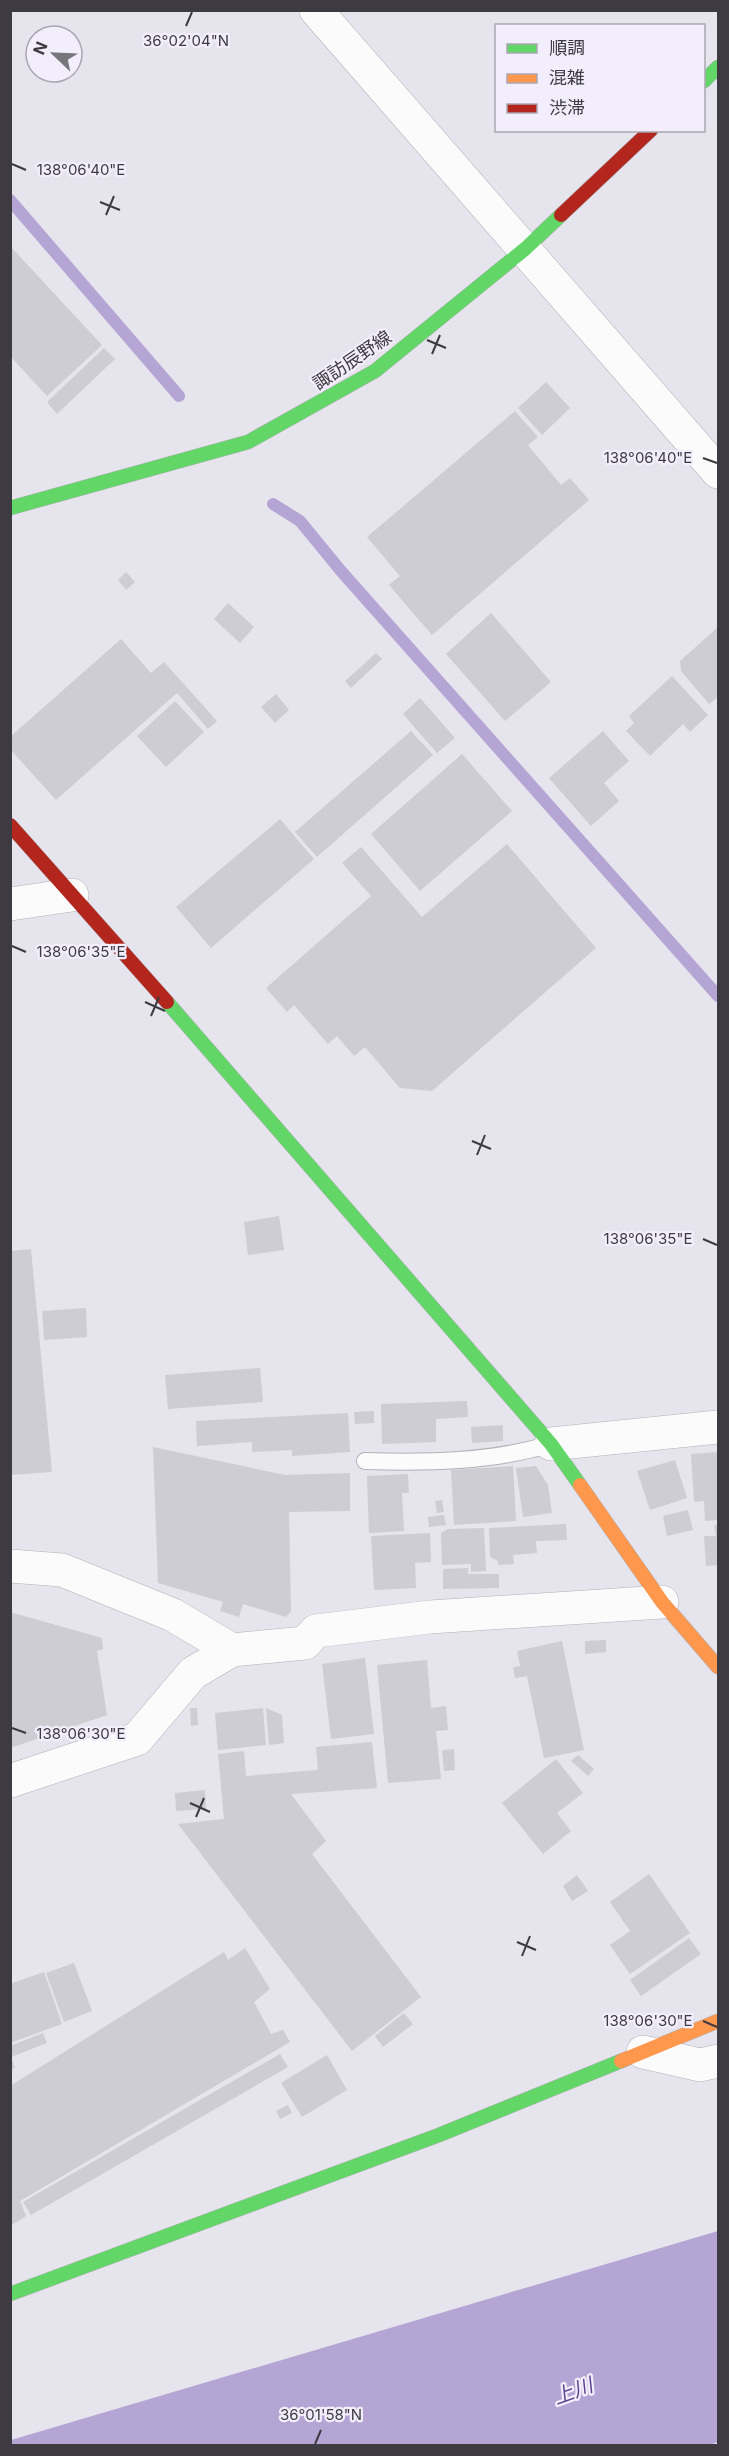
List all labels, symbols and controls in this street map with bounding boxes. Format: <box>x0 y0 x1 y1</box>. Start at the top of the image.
north arrow <box>24 24 84 84</box>
legend <box>495 24 705 132</box>
text: 36°02'04"N <box>143 31 229 50</box>
text: 順調 <box>549 37 585 58</box>
text: N <box>29 39 52 58</box>
text: 混雑 <box>549 67 585 88</box>
text: 渋滞 <box>549 97 585 118</box>
text: 138°06'40"E <box>37 160 125 179</box>
street label: 諏訪辰野線 <box>309 326 395 394</box>
text: 138°06'40"E <box>604 448 692 467</box>
text: 138°06'35"E <box>37 942 125 961</box>
text: 138°06'35"E <box>604 1229 692 1248</box>
text: 138°06'30"E <box>36 1724 126 1743</box>
text: 138°06'30"E <box>603 2011 693 2030</box>
water label: 上川 <box>550 2372 598 2409</box>
text: 36°01'58"N <box>280 2405 362 2424</box>

